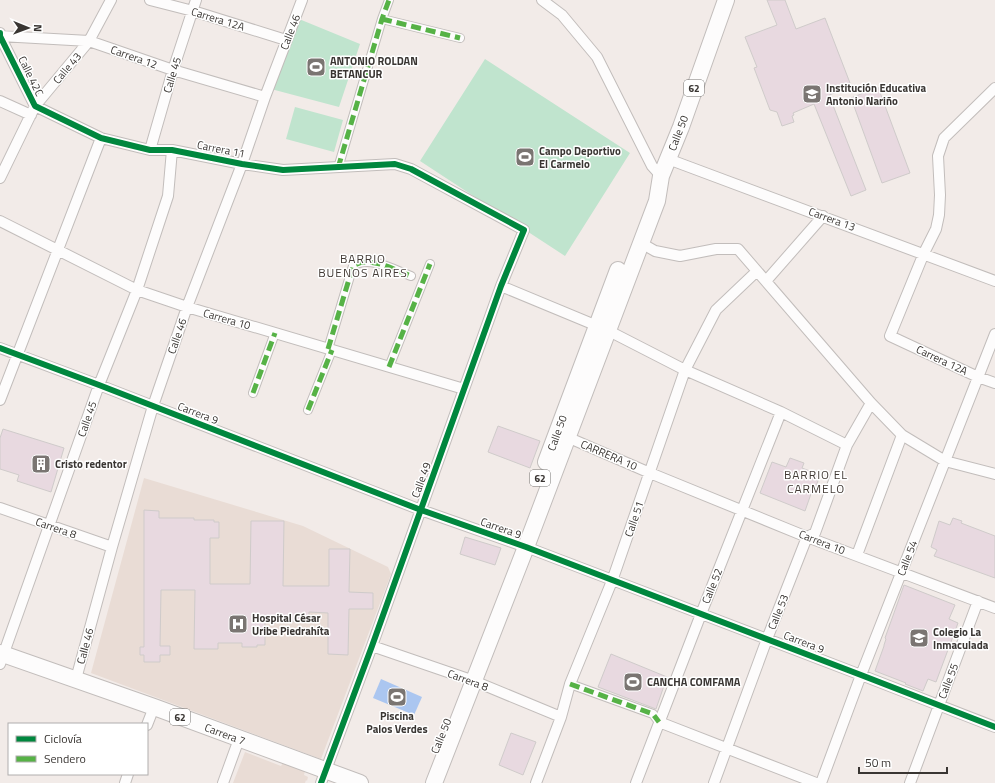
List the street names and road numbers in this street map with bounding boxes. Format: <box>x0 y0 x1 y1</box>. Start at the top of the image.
street label: Carrera 12A <box>189 3 247 35</box>
street label: Calle 46 <box>276 12 304 52</box>
street label: Carrera 12 <box>108 42 160 72</box>
street label: Calle 43 <box>49 49 85 87</box>
street label: Calle 42C <box>14 53 48 99</box>
street label: Calle 45 <box>159 55 185 95</box>
road number: 62 <box>684 80 704 96</box>
street label: Calle 50 <box>664 113 692 153</box>
street label: Carrera 11 <box>196 137 246 161</box>
street label: Carrera 13 <box>806 203 858 235</box>
street label: Carrera 10 <box>201 305 253 333</box>
street label: Calle 46 <box>163 316 191 356</box>
street label: Carrera 12A <box>914 341 971 379</box>
street label: Carrera 9 <box>175 398 221 428</box>
street label: Calle 45 <box>73 399 101 439</box>
street label: Calle 50 <box>543 413 571 453</box>
street label: CARRERA 10 <box>578 436 640 474</box>
street label: Calle 49 <box>407 460 435 500</box>
road number: 62 <box>530 470 550 486</box>
street label: Calle 51 <box>620 499 648 539</box>
street label: Carrera 8 <box>33 514 79 542</box>
street label: Carrera 9 <box>478 514 524 542</box>
street label: Carrera 10 <box>796 526 848 558</box>
street label: Calle 54 <box>893 538 921 578</box>
street label: Calle 52 <box>698 566 726 606</box>
street label: Calle 53 <box>764 592 792 632</box>
street label: Calle 46 <box>73 626 97 666</box>
street label: Carrera 9 <box>781 627 827 657</box>
street label: Calle 55 <box>934 661 962 701</box>
street label: Carrera 8 <box>445 665 491 695</box>
road number: 62 <box>170 709 190 725</box>
street label: Calle 50 <box>427 716 455 756</box>
street label: Carrera 7 <box>202 719 248 749</box>

